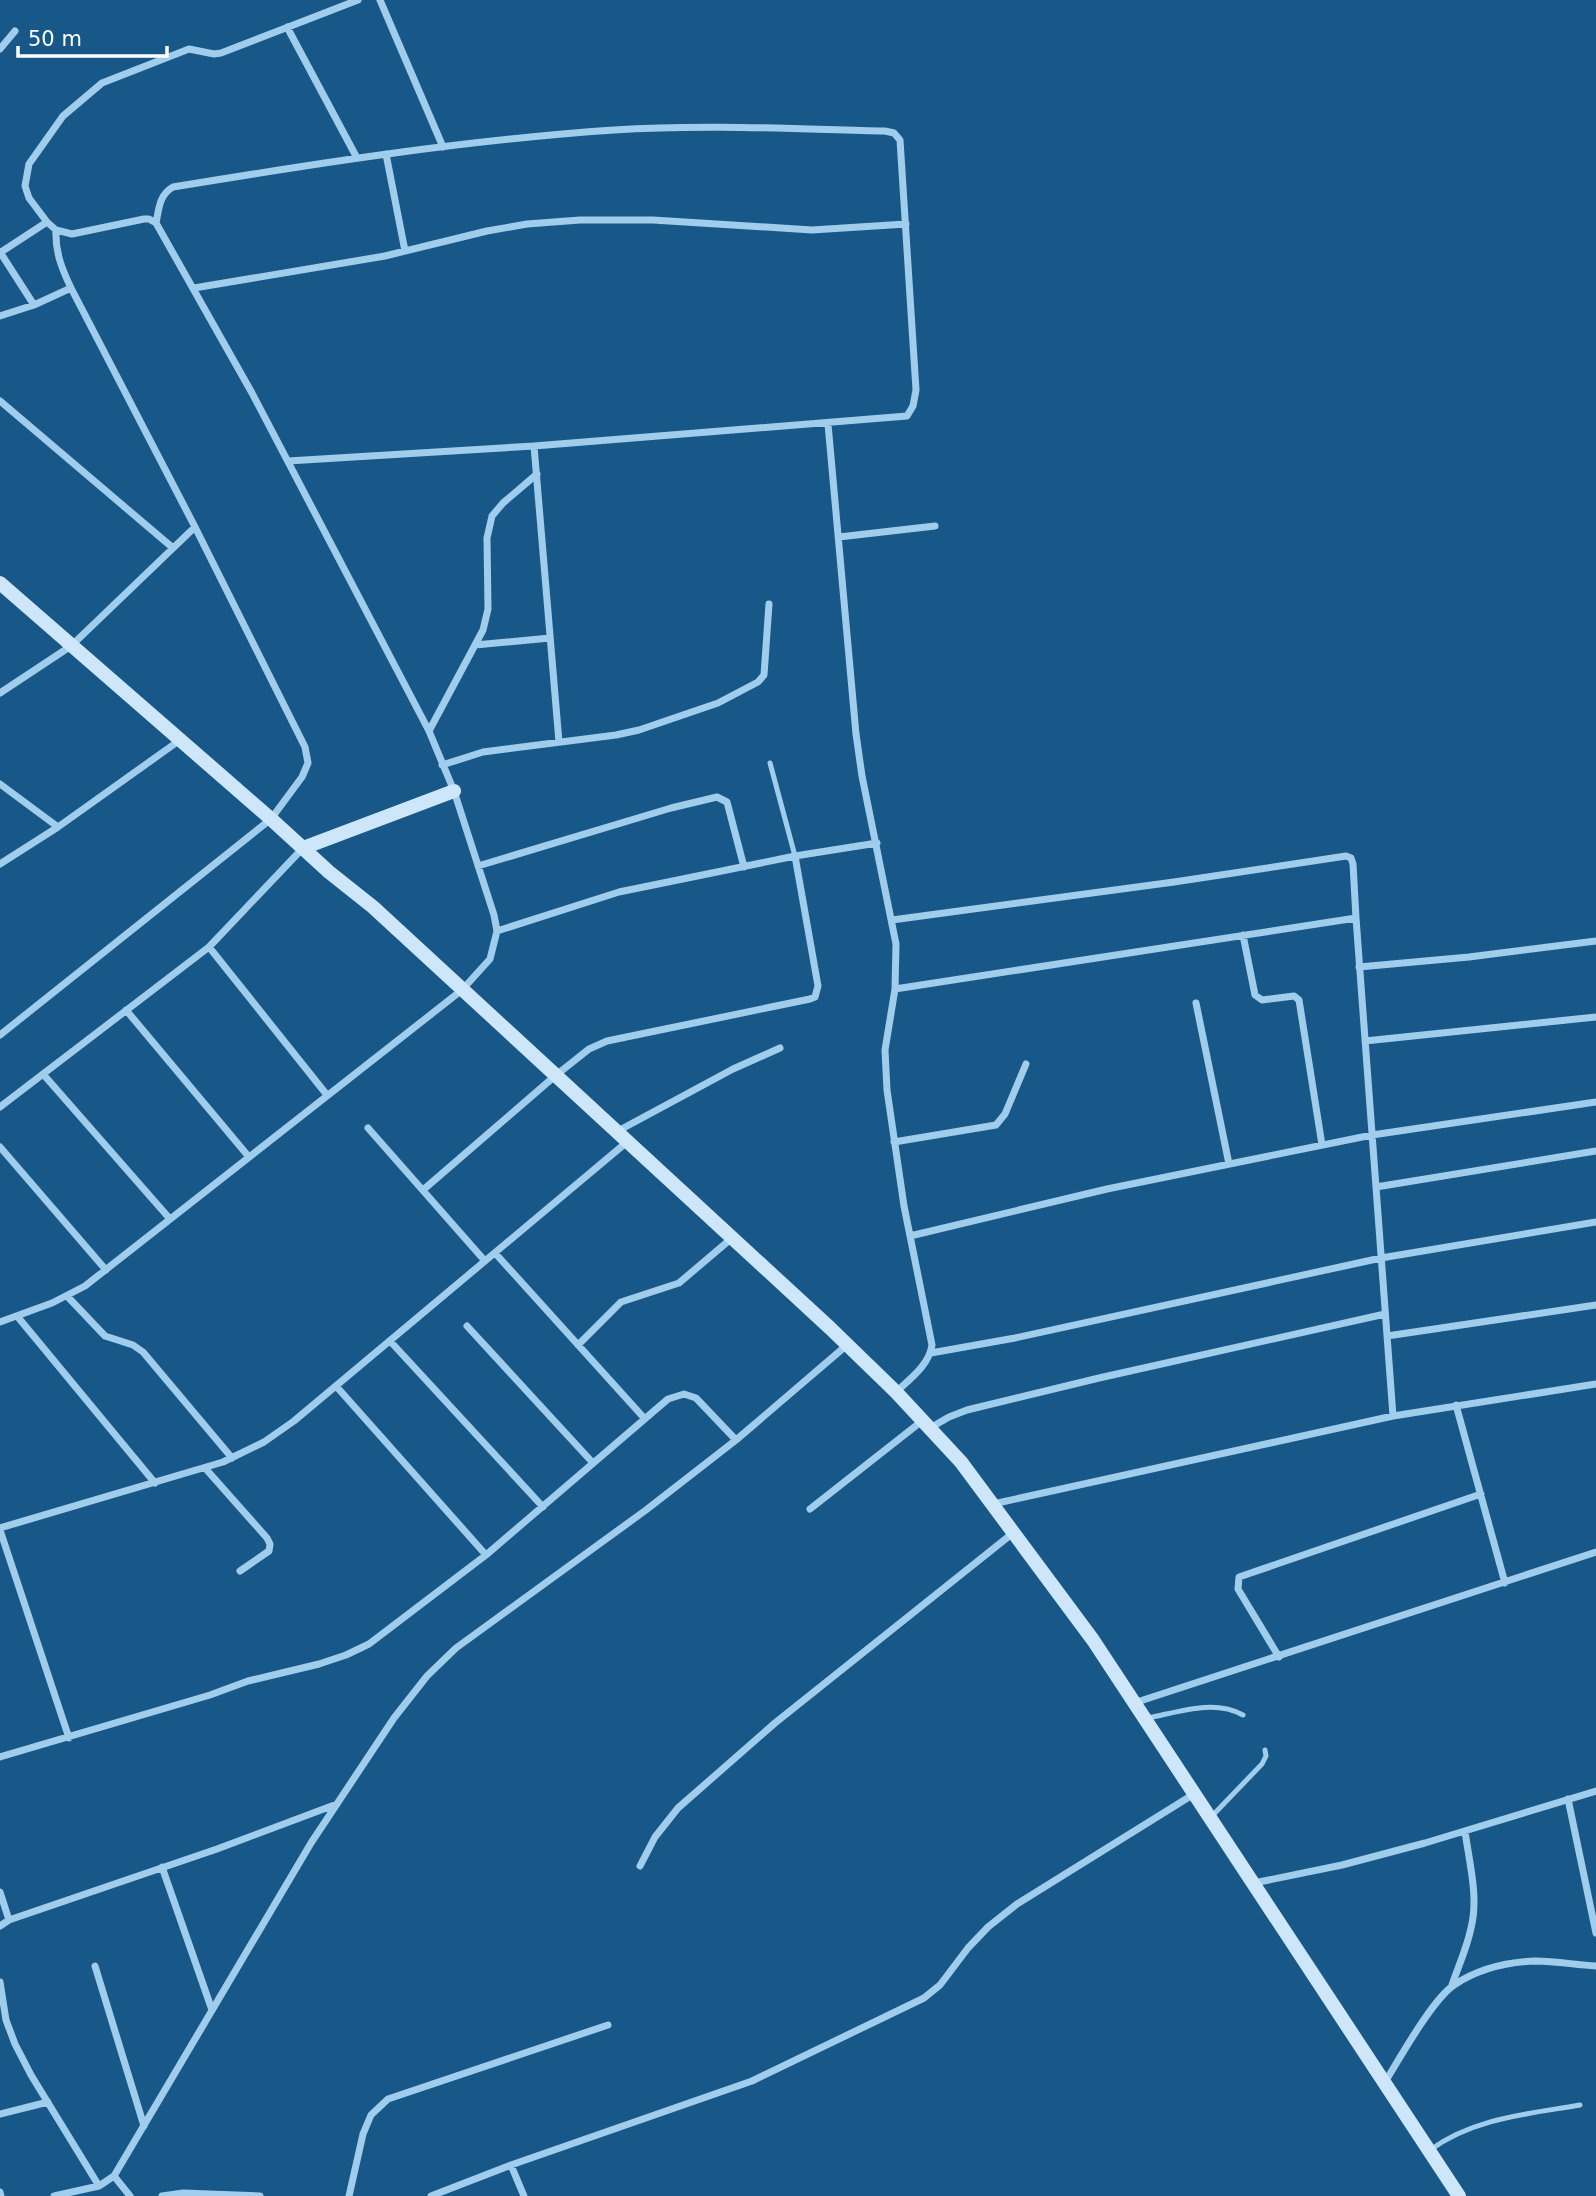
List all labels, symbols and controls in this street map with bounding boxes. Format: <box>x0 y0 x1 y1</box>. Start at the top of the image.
scale bar <box>18 14 166 58</box>
text: 50 m <box>28 27 82 51</box>

